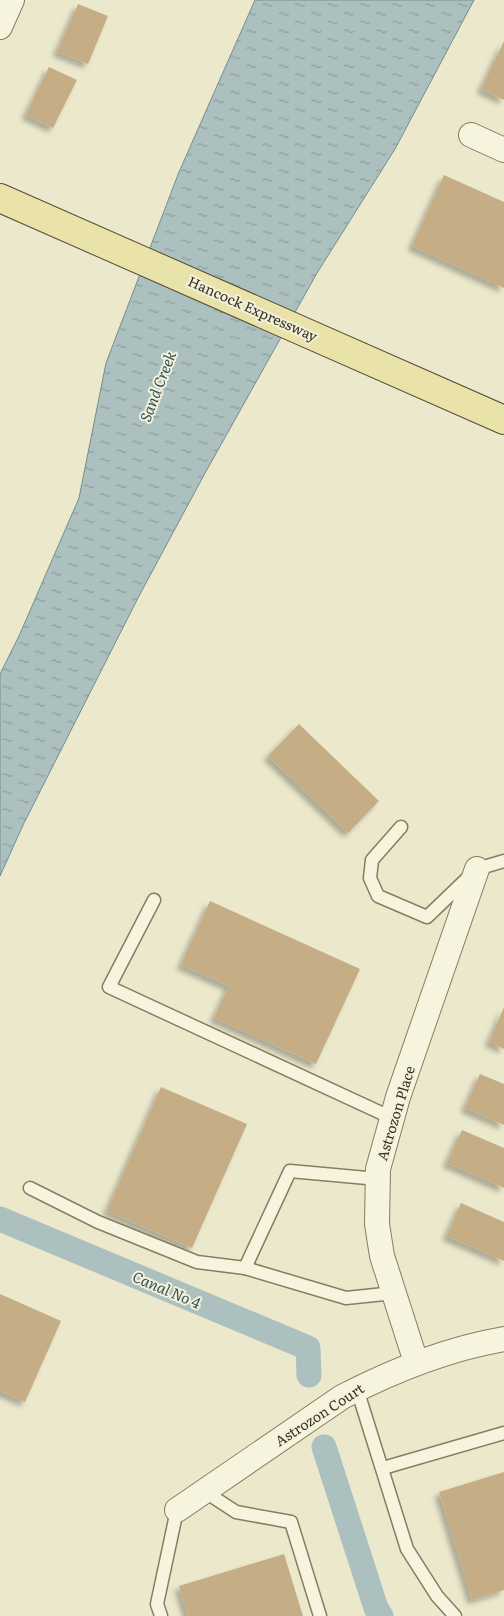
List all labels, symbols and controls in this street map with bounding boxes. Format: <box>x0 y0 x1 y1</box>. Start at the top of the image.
street label: Hancock Expressway <box>185 270 322 346</box>
water label: Sand Creek <box>133 347 181 425</box>
street label: Astrozon Place <box>371 1063 419 1163</box>
water label: Canal No 4 <box>129 1264 205 1314</box>
street label: Astrozon Court <box>271 1378 368 1450</box>

